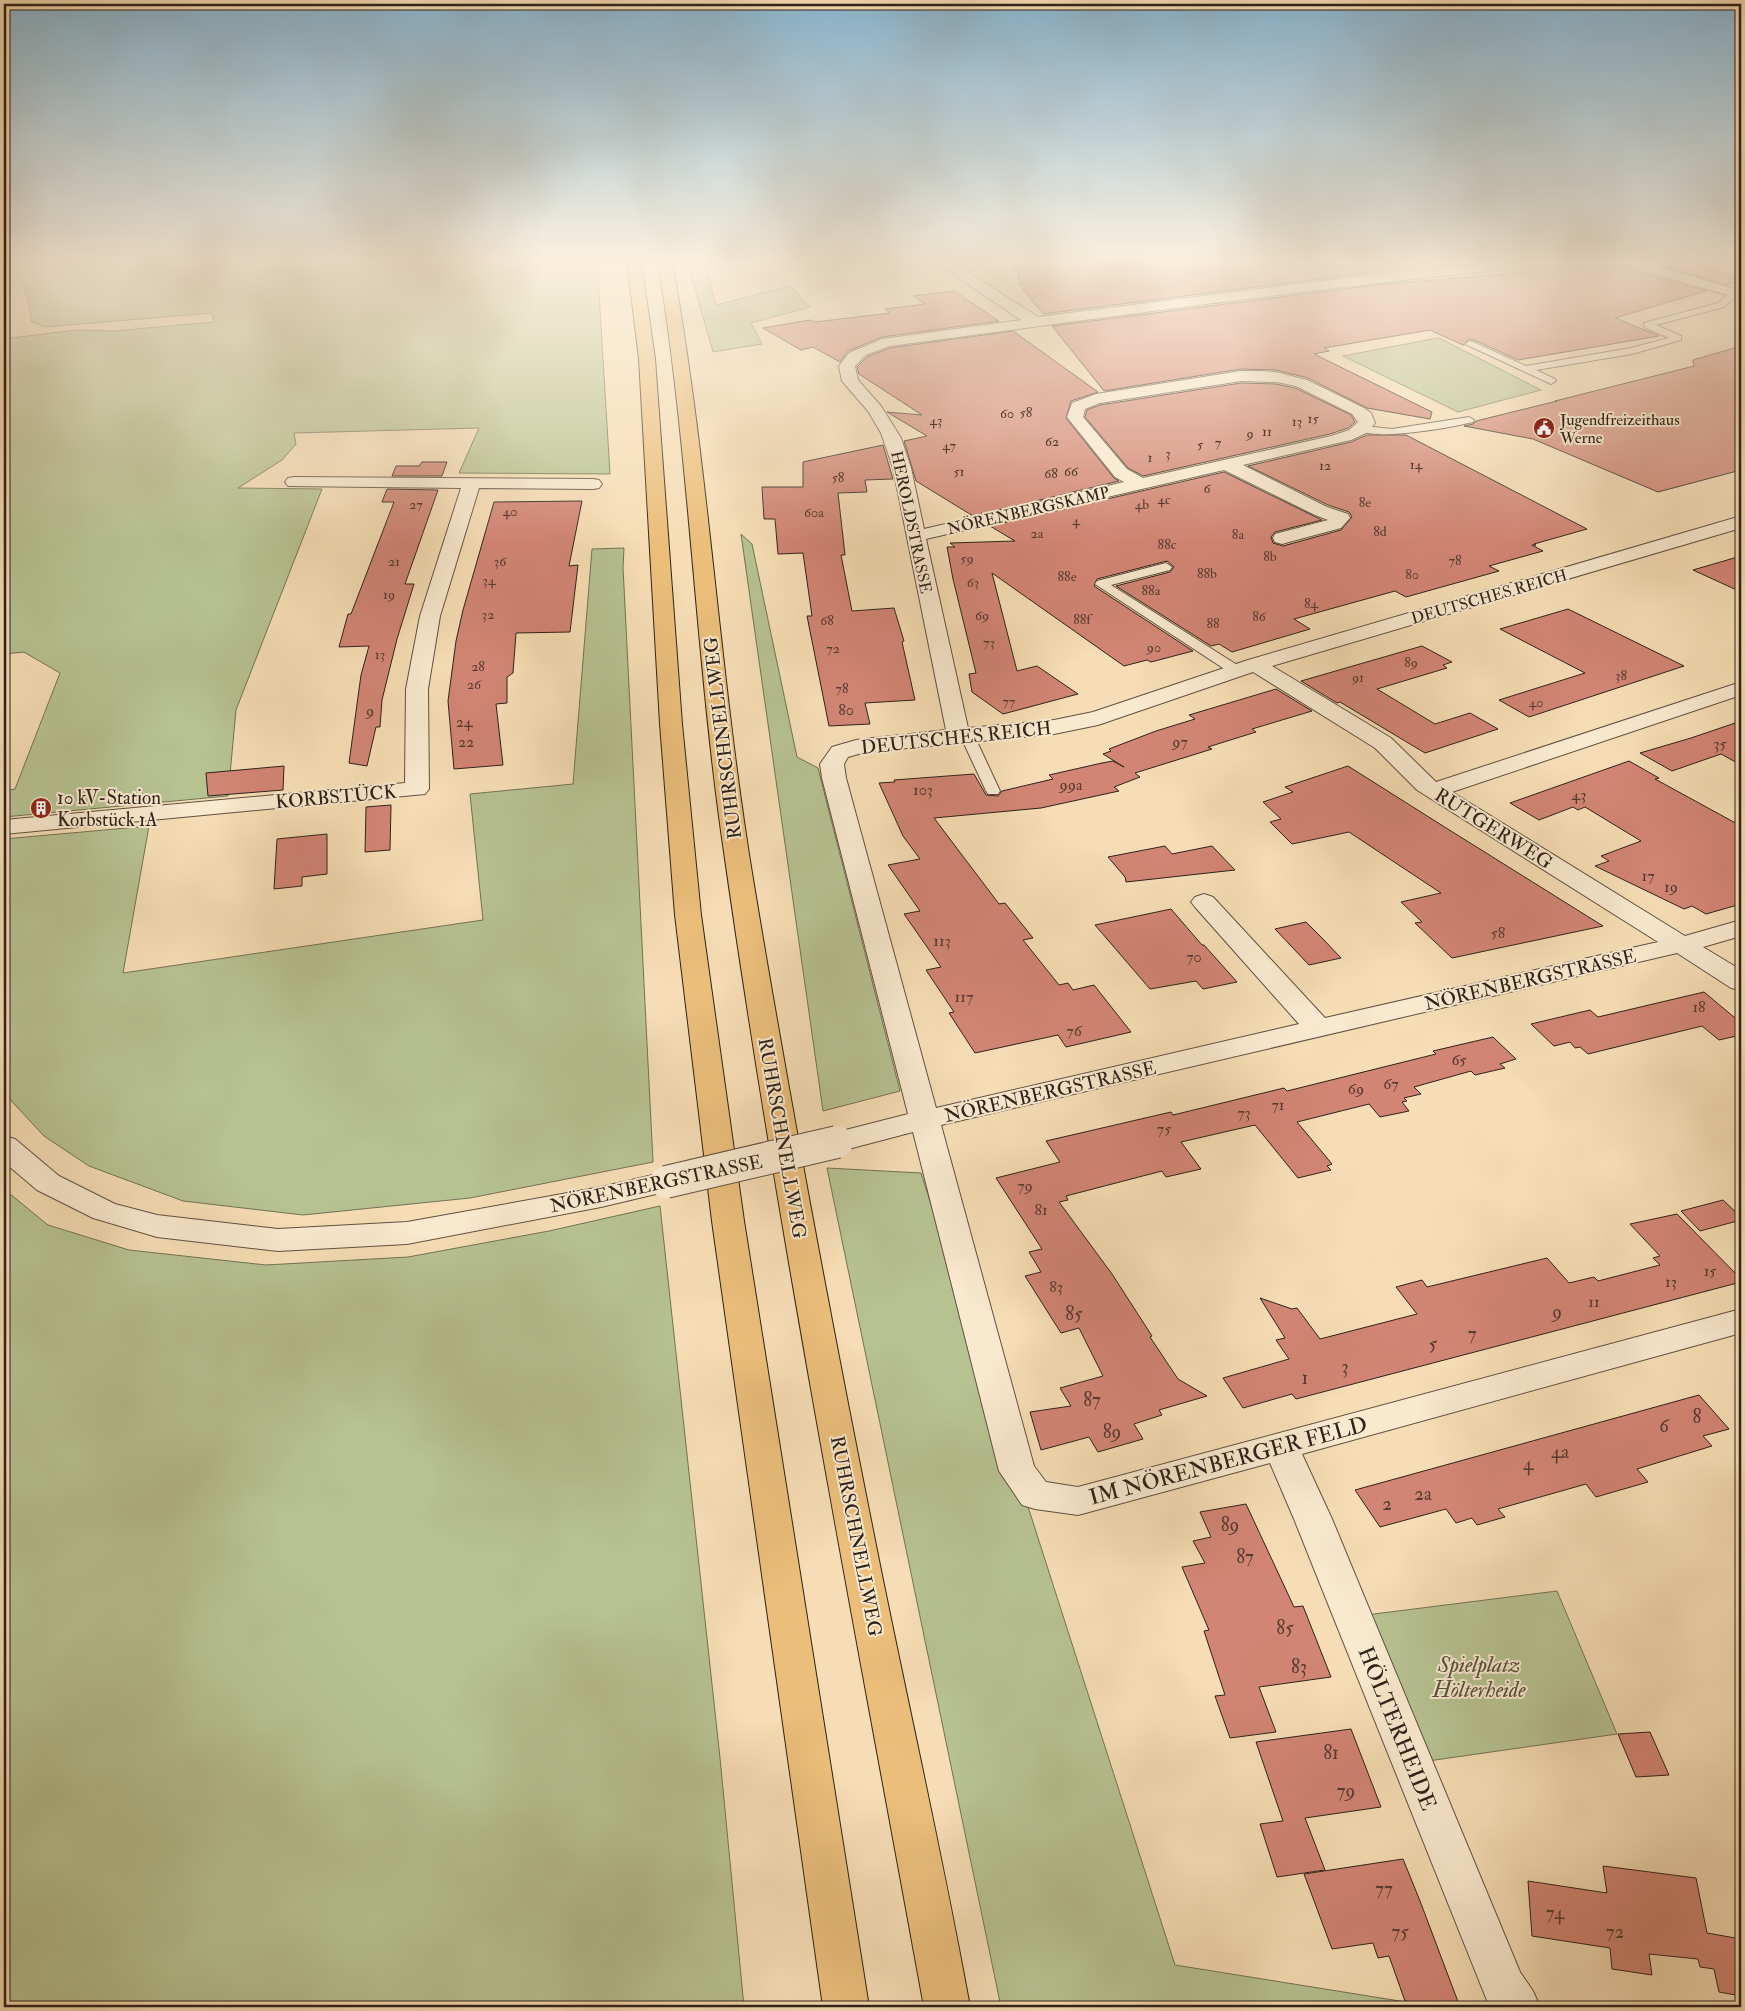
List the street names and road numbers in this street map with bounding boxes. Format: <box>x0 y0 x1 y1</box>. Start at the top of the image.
street label: HEROLDSTRASSE <box>886 449 936 595</box>
street label: NÖRENBERGSKAMP <box>945 483 1111 539</box>
street label: DEUTSCHES REICH <box>1409 565 1570 629</box>
street label: RUHRSCHNELLWEG <box>699 635 747 840</box>
street label: DEUTSCHES REICH <box>860 716 1053 760</box>
street label: KORBSTÜCK <box>274 780 398 814</box>
street label: RUTGERWEG <box>1430 783 1557 875</box>
street label: NÖRENBERGSTRASSE <box>1422 943 1639 1016</box>
street label: RUHRSCHNELLWEG <box>753 1036 812 1241</box>
street label: NÖRENBERGSTRASSE <box>942 1055 1159 1128</box>
street label: NÖRENBERGSTRASSE <box>547 1149 765 1218</box>
street label: IM NÖRENBERGER FELD <box>1086 1410 1370 1512</box>
street label: RUHRSCHNELLWEG <box>825 1434 887 1639</box>
street label: HÖLTERHEIDE <box>1351 1642 1443 1815</box>

